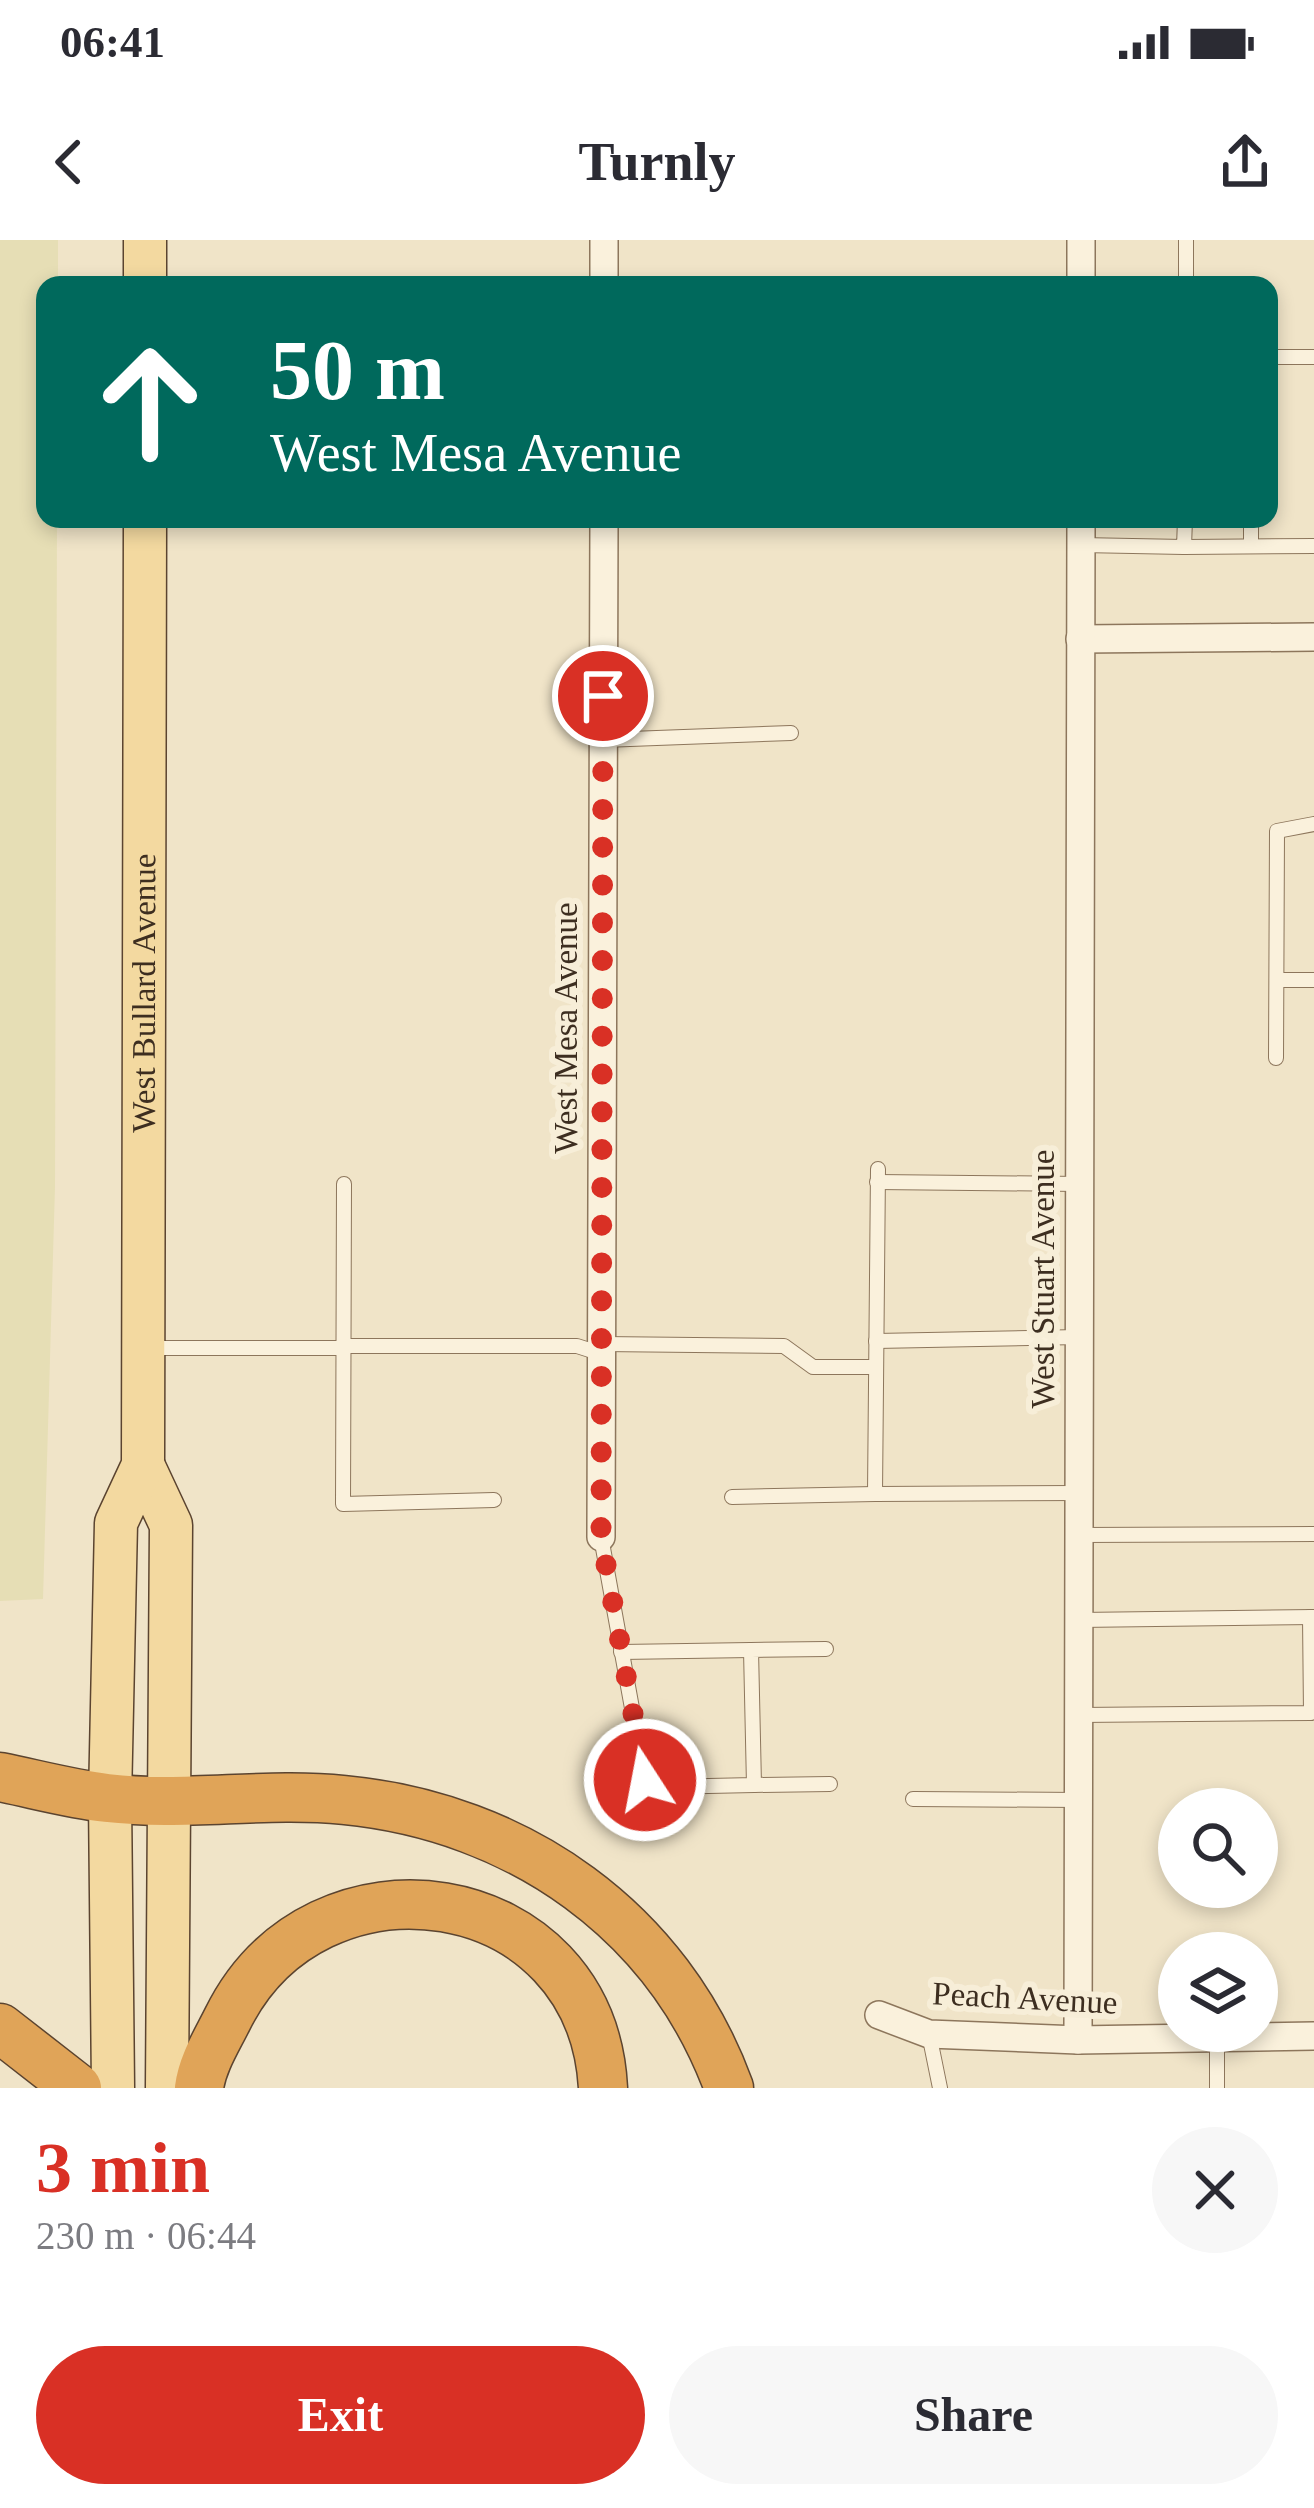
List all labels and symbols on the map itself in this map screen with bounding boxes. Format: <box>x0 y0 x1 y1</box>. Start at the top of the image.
pin <box>552 645 654 747</box>
street label: West Bullard Avenue <box>126 853 162 1133</box>
street label: West Mesa Avenue <box>548 902 584 1154</box>
street label: West Stuart Avenue <box>1025 1150 1061 1408</box>
position arrow <box>582 1717 708 1843</box>
street label: Peach Avenue <box>931 1975 1119 2021</box>

